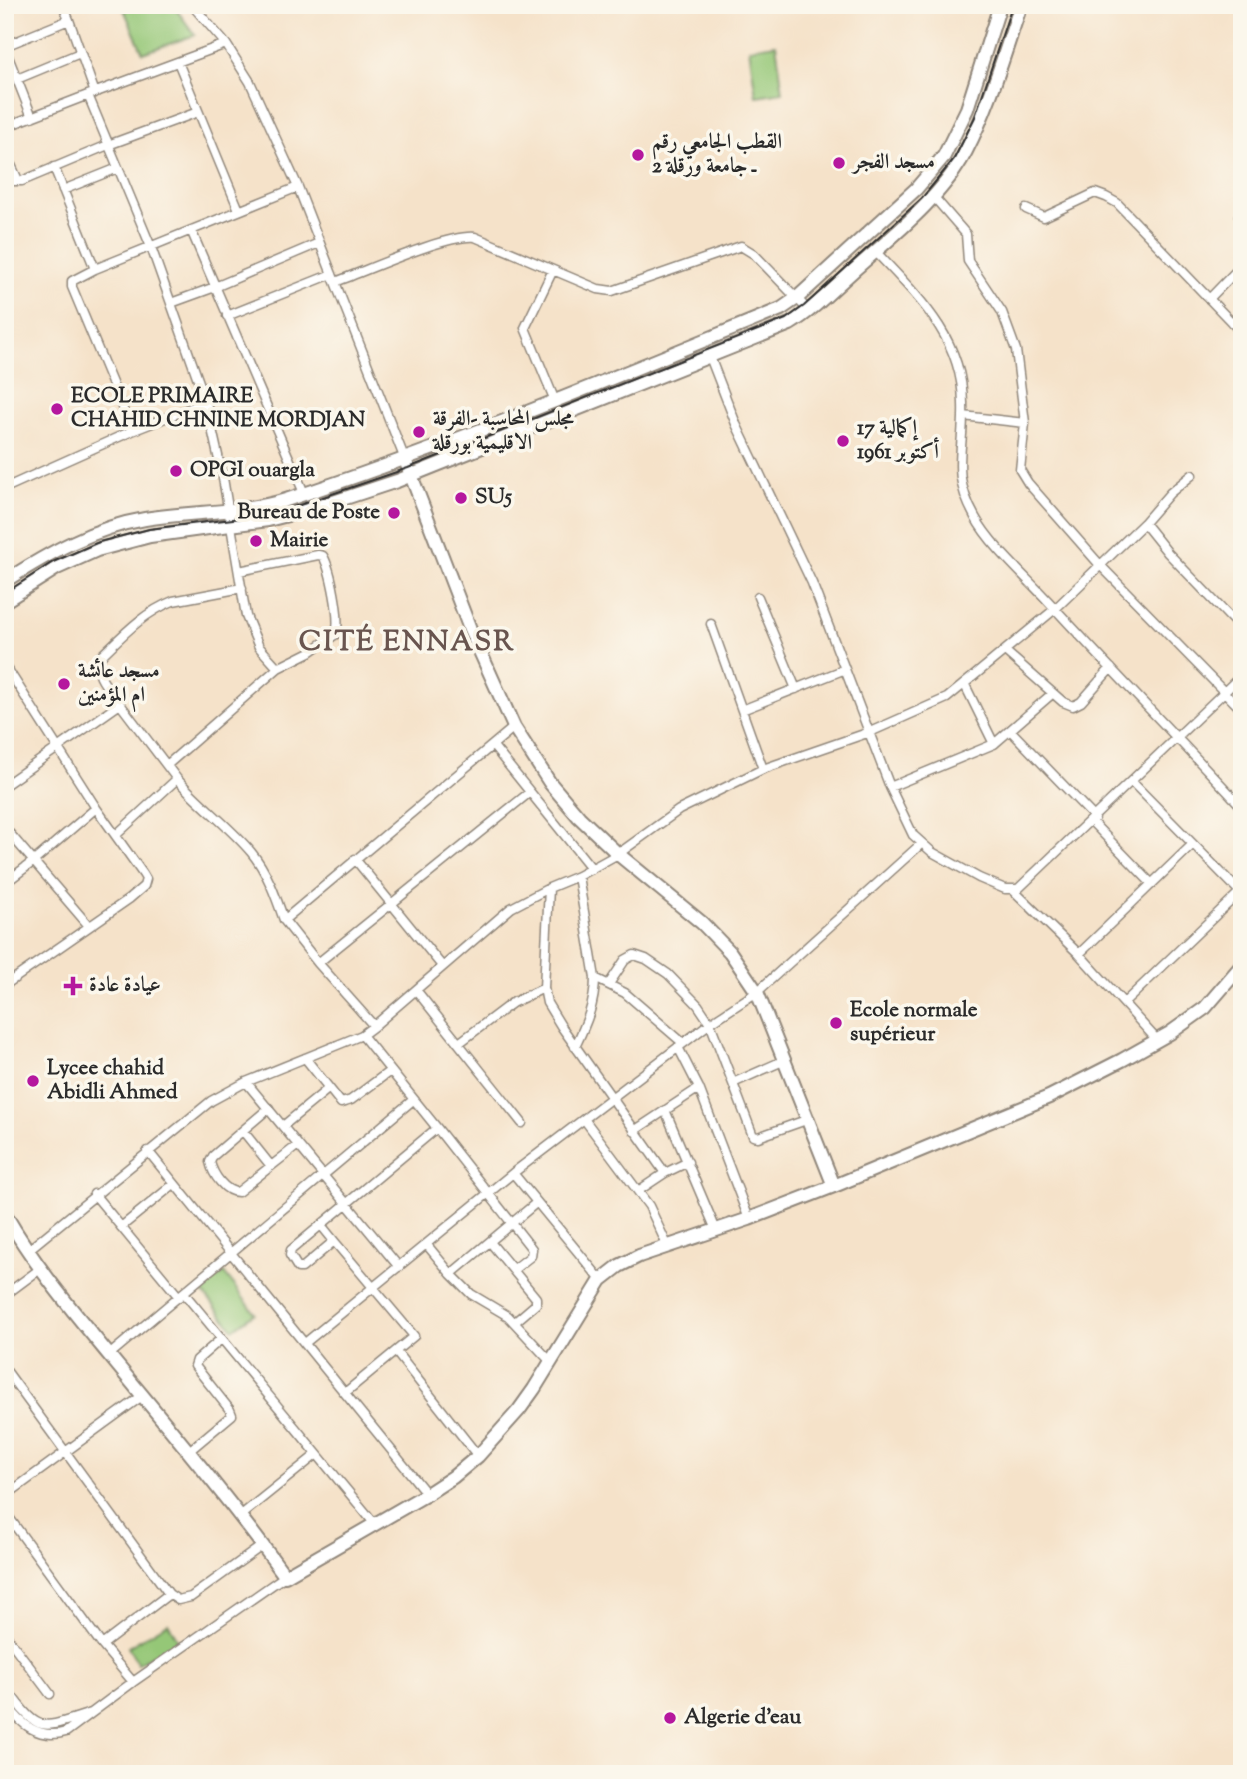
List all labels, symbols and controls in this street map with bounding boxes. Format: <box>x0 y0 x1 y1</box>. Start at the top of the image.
place label: القطب الجامعي رقم 2 ـ جامعة ورقلة <box>652 128 782 182</box>
marker: القطب الجامعي رقم 2 ـ جامعة ورقلة <box>630 147 646 163</box>
place label: مسجد الفجر <box>851 148 935 178</box>
marker: مسجد الفجر <box>831 155 847 171</box>
place label: ECOLE PRIMAIRE CHAHID CHNINE MORDJAN <box>71 382 365 436</box>
marker: ECOLE PRIMAIRE CHAHID CHNINE MORDJAN <box>49 401 65 417</box>
place label: مجلس المحاسبة -الفرقة الاقليمية بورقلة <box>431 405 575 459</box>
place label: إكمالية 17 أكتوبر 1961 <box>857 414 939 468</box>
marker: مجلس المحاسبة -الفرقة الاقليمية بورقلة <box>411 424 427 440</box>
marker: إكمالية 17 أكتوبر 1961 <box>835 433 851 449</box>
place label: OPGI ouargla <box>190 456 315 486</box>
marker: OPGI ouargla <box>168 463 184 479</box>
place label: SU5 <box>475 483 513 513</box>
marker: SU5 <box>453 490 469 506</box>
place label: Bureau de Poste <box>237 498 380 528</box>
marker: Bureau de Poste <box>386 505 402 521</box>
place label: Mairie <box>270 526 329 556</box>
marker: Mairie <box>248 533 264 549</box>
district label: CITÉ ENNASR <box>299 623 515 663</box>
place label: مسجد عائشة ام المؤمنين <box>78 657 160 713</box>
marker: مسجد عائشة ام المؤمنين <box>56 676 72 692</box>
place label: عيادة عادة <box>89 971 161 1001</box>
marker: عيادة عادة <box>63 976 83 996</box>
place label: Ecole normale supérieur <box>850 996 978 1050</box>
marker: Ecole normale supérieur <box>828 1015 844 1031</box>
place label: Lycee chahid Abidli Ahmed <box>47 1054 178 1108</box>
marker: Lycee chahid Abidli Ahmed <box>25 1073 41 1089</box>
place label: Algerie d'eau <box>684 1703 802 1733</box>
marker: Algerie d'eau <box>662 1710 678 1726</box>

